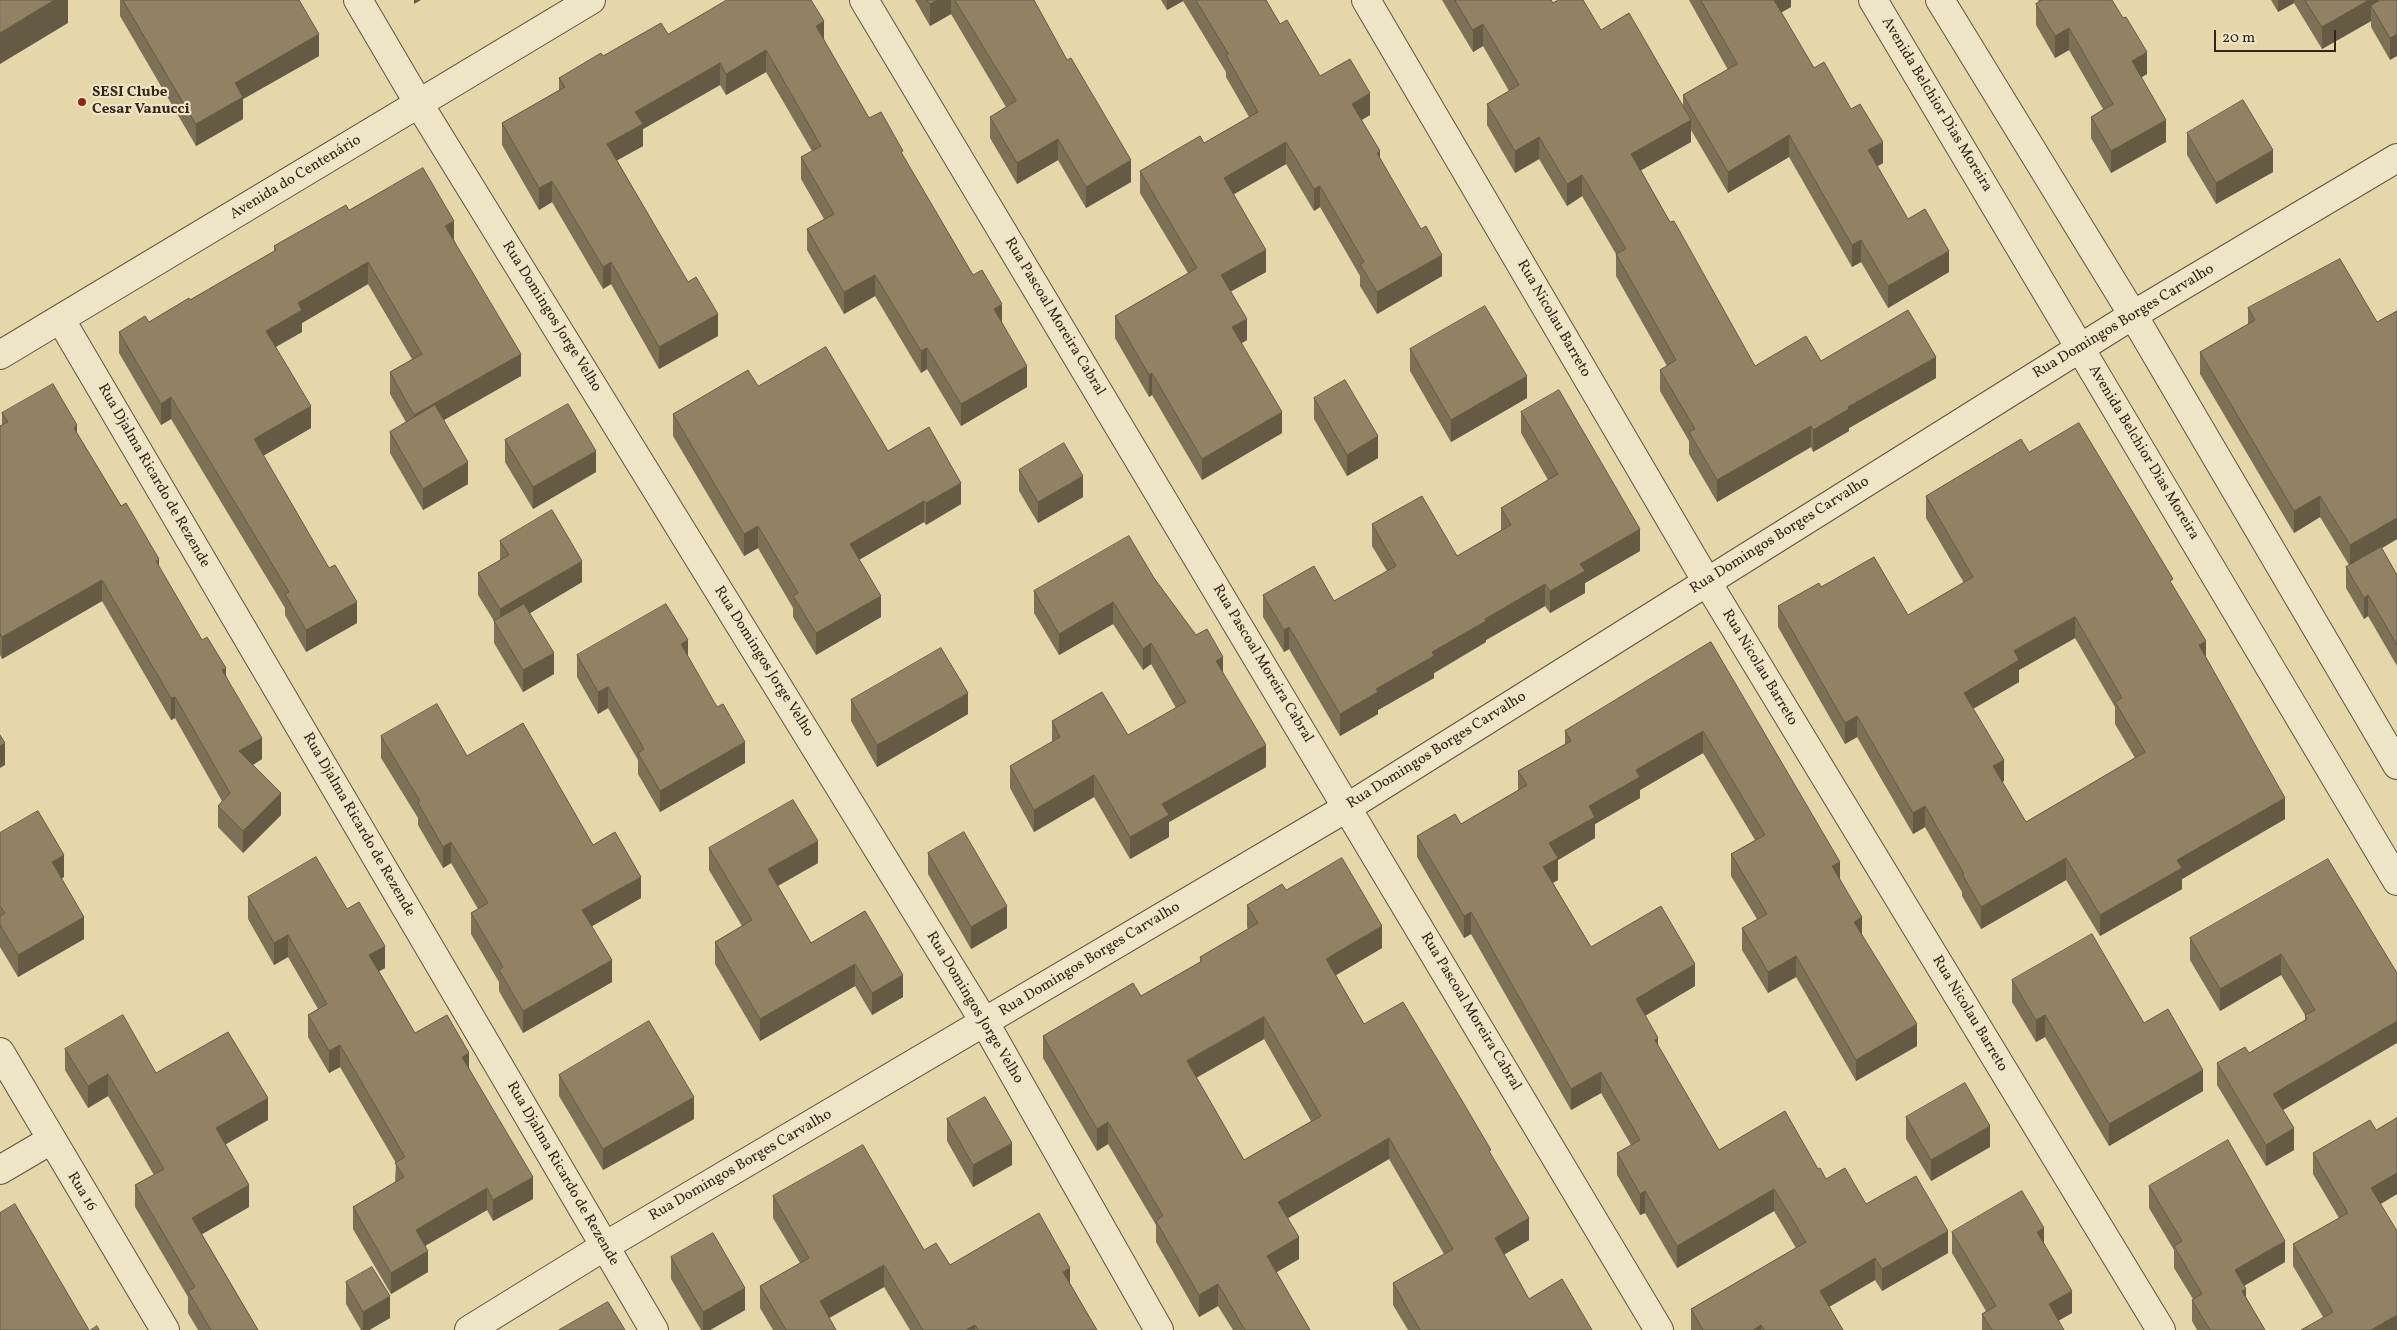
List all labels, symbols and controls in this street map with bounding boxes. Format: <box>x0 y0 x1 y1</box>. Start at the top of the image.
street label: Avenida Belchior Dias Moreira <box>1877 14 1995 196</box>
scale bar <box>2217 20 2340 52</box>
text: 20 m <box>2222 28 2255 49</box>
place label: SESI Clube Cesar Vanucci <box>92 84 190 119</box>
marker: SESI Clube Cesar Vanucci <box>76 96 88 108</box>
street label: Avenida do Centenário <box>227 132 365 224</box>
street label: Rua Pascoal Moreira Cabral <box>1000 235 1108 399</box>
street label: Rua Domingos Jorge Velho <box>497 238 605 396</box>
street label: Rua Nicolau Barreto <box>1512 257 1594 381</box>
street label: Rua Domingos Borges Carvalho <box>2030 261 2218 383</box>
street label: Avenida Belchior Dias Moreira <box>2084 362 2202 544</box>
street label: Rua Djalma Ricardo de Rezende <box>93 381 213 571</box>
street label: Rua Domingos Borges Carvalho <box>1687 473 1873 599</box>
street label: Rua Pascoal Moreira Cabral <box>1208 582 1316 746</box>
street label: Rua Domingos Jorge Velho <box>709 583 817 741</box>
street label: Rua Nicolau Barreto <box>1717 607 1801 729</box>
street label: Rua Domingos Borges Carvalho <box>1344 688 1530 814</box>
street label: Rua Djalma Ricardo de Rezende <box>298 730 418 920</box>
street label: Rua Domingos Borges Carvalho <box>996 899 1184 1021</box>
street label: Rua Domingos Jorge Velho <box>921 929 1027 1087</box>
street label: Rua Pascoal Moreira Cabral <box>1416 930 1524 1094</box>
street label: Rua Nicolau Barreto <box>1927 953 2011 1075</box>
street label: Rua Djalma Ricardo de Rezende <box>502 1079 622 1269</box>
street label: Rua Domingos Borges Carvalho <box>646 1106 836 1226</box>
street label: Rua 16 <box>62 1169 100 1215</box>

